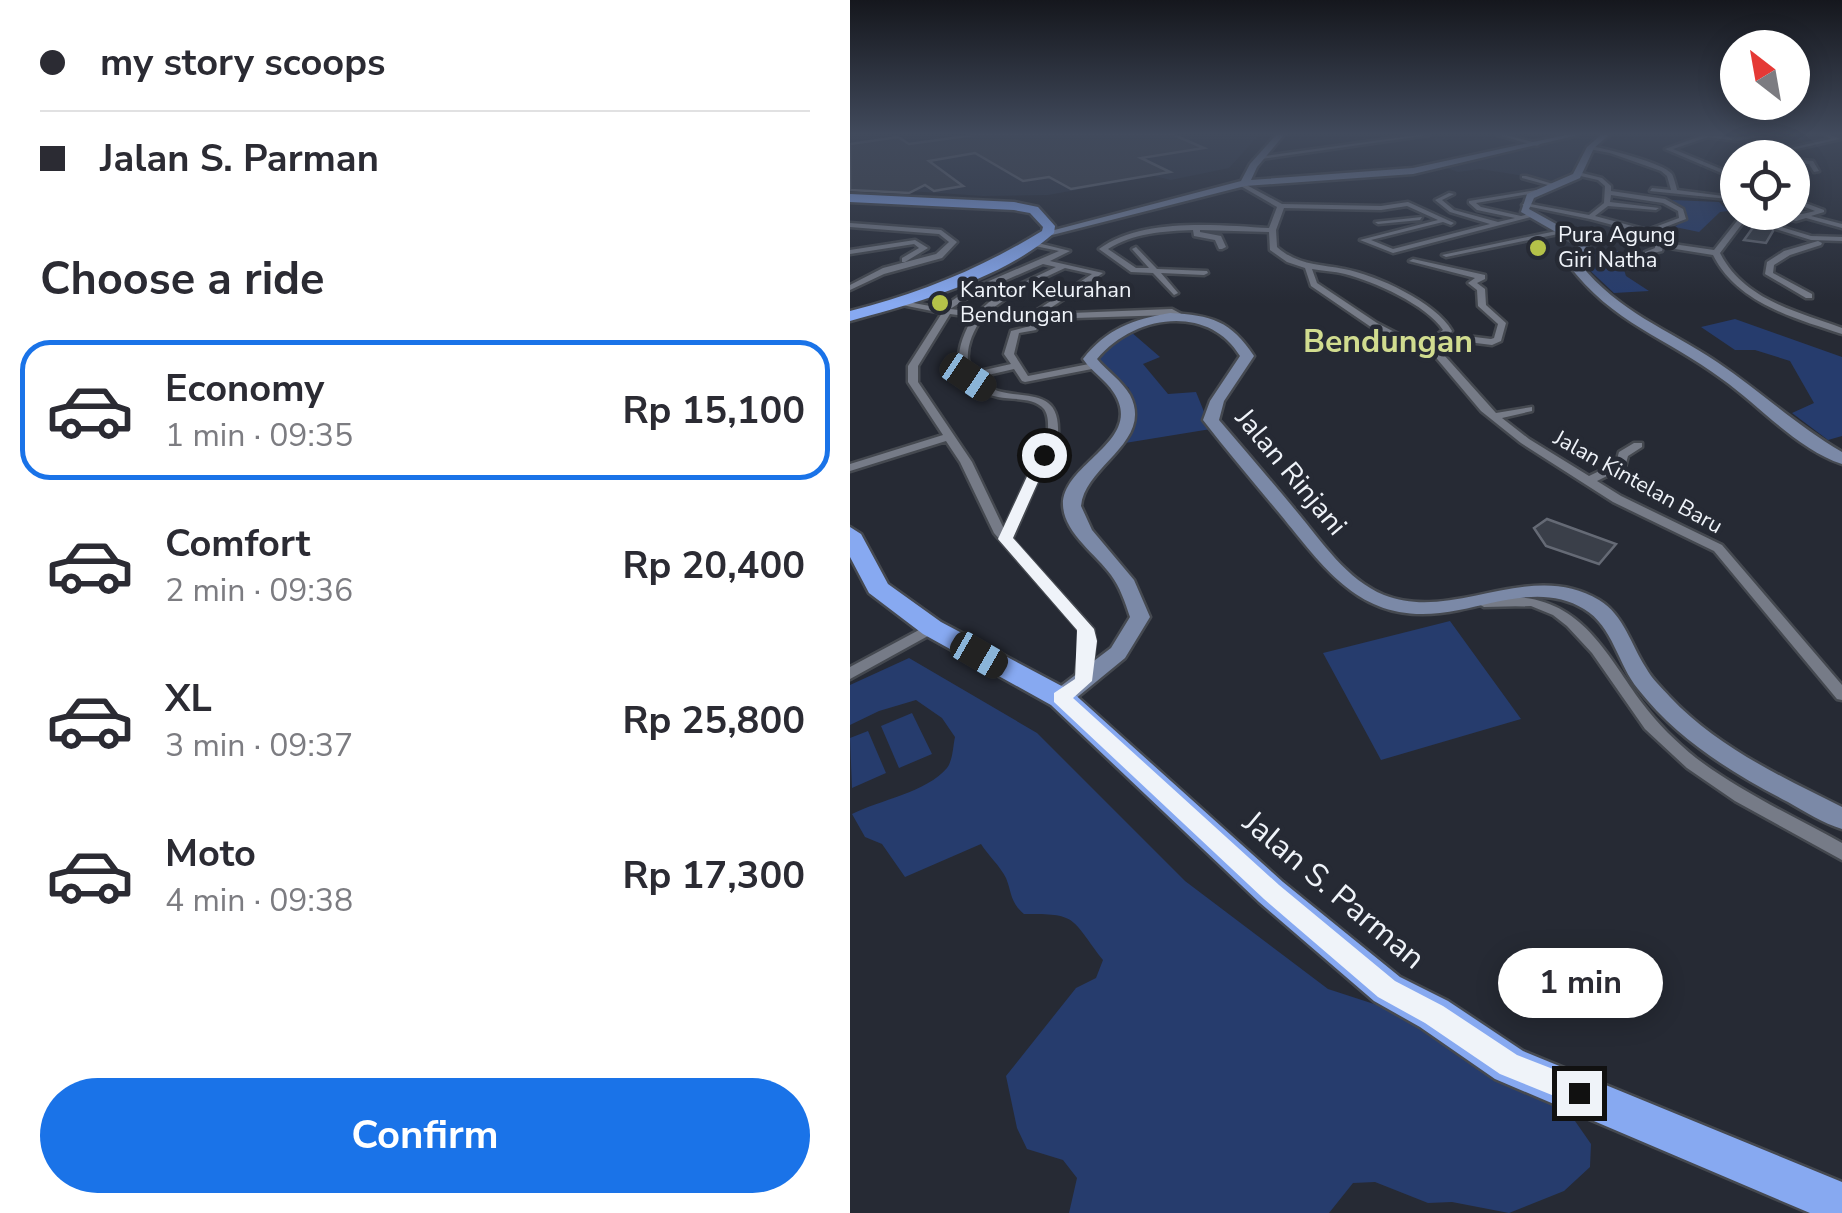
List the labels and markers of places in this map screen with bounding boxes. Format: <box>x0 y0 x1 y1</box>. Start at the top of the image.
place label: Pura Agung Giri Natha <box>1558 220 1676 275</box>
marker: Pura Agung Giri Natha <box>1527 237 1549 259</box>
place label: Kantor Kelurahan Bendungan <box>960 275 1131 330</box>
marker: Kantor Kelurahan Bendungan <box>929 292 951 314</box>

